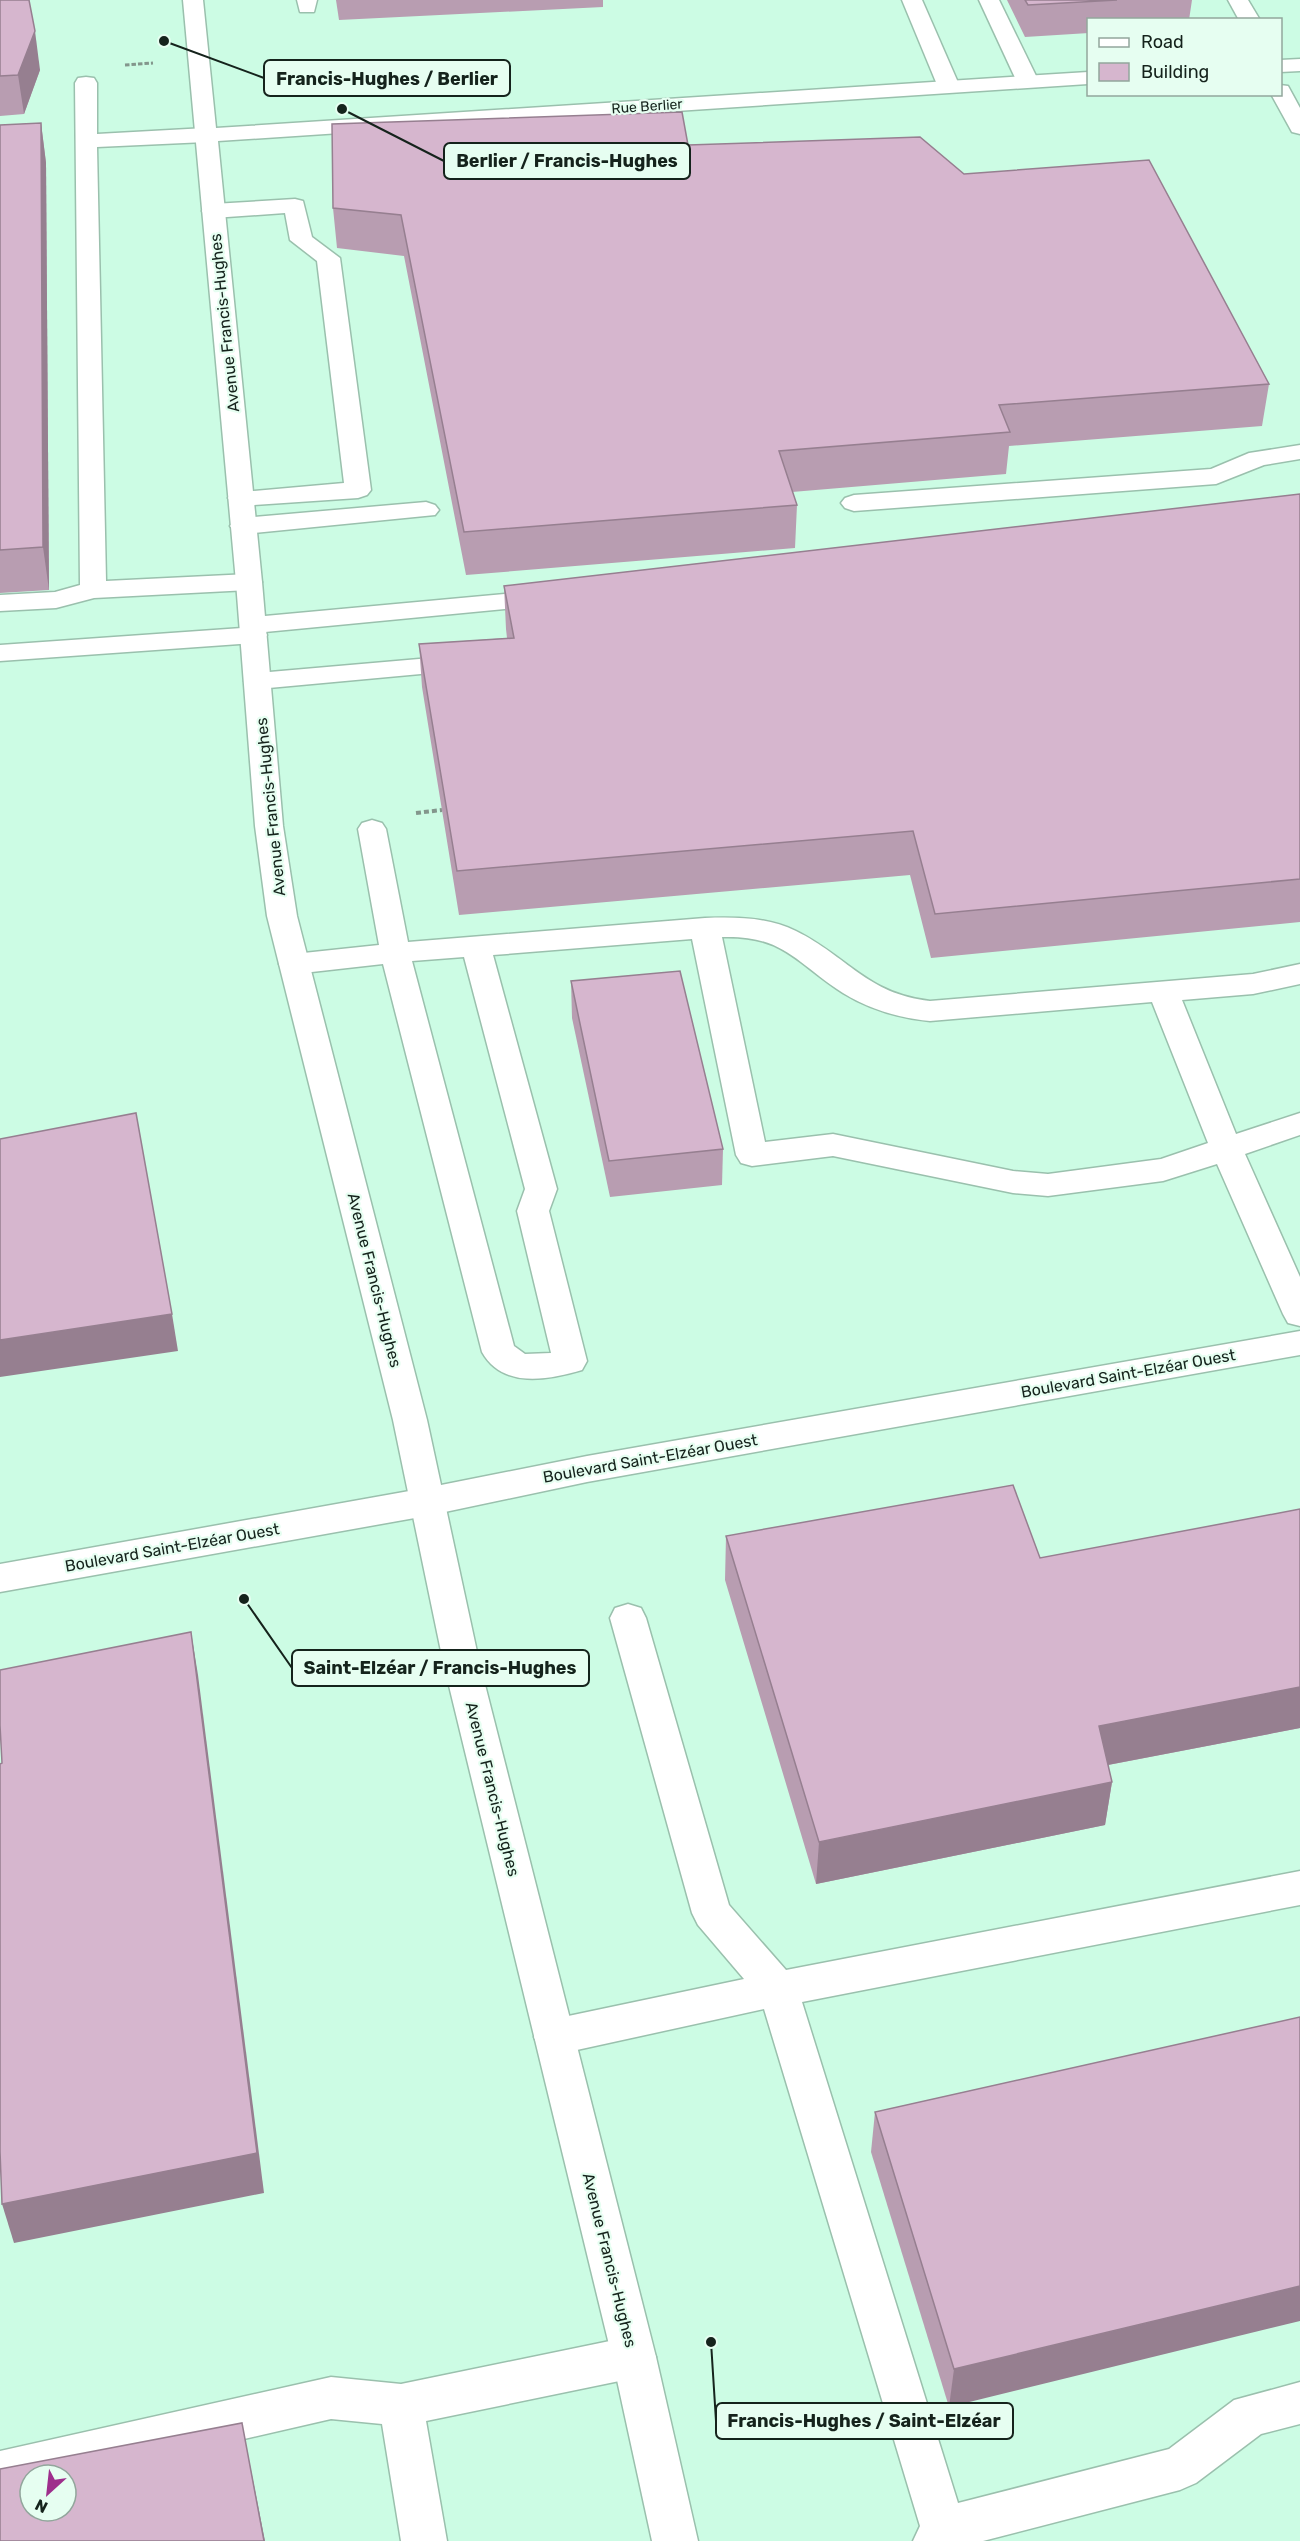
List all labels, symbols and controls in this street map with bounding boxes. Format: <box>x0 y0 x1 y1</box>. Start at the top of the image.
legend <box>1087 18 1282 96</box>
text: Road <box>1141 31 1184 53</box>
callout: Francis-Hughes / Berlier <box>264 60 510 96</box>
text: Building <box>1141 61 1209 83</box>
text: Francis-Hughes / Berlier <box>276 68 498 90</box>
street label: Rue Berlier <box>611 95 684 117</box>
callout: Berlier / Francis-Hughes <box>444 143 690 179</box>
text: Berlier / Francis-Hughes <box>456 150 678 172</box>
street label: Avenue Francis-Hughes <box>206 233 243 413</box>
street label: Avenue Francis-Hughes <box>252 717 289 897</box>
street label: Avenue Francis-Hughes <box>344 1191 405 1369</box>
street label: Boulevard Saint-Elzéar Ouest <box>1019 1345 1237 1402</box>
street label: Boulevard Saint-Elzéar Ouest <box>541 1430 759 1487</box>
street label: Boulevard Saint-Elzéar Ouest <box>63 1519 281 1576</box>
callout: Saint-Elzéar / Francis-Hughes <box>292 1650 589 1686</box>
text: Saint-Elzéar / Francis-Hughes <box>304 1657 577 1679</box>
street label: Avenue Francis-Hughes <box>462 1700 523 1878</box>
street label: Avenue Francis-Hughes <box>579 2171 640 2349</box>
callout: Francis-Hughes / Saint-Elzéar <box>716 2403 1013 2439</box>
text: Francis-Hughes / Saint-Elzéar <box>727 2410 1001 2432</box>
north arrow <box>18 2463 78 2523</box>
text: N <box>32 2495 51 2517</box>

